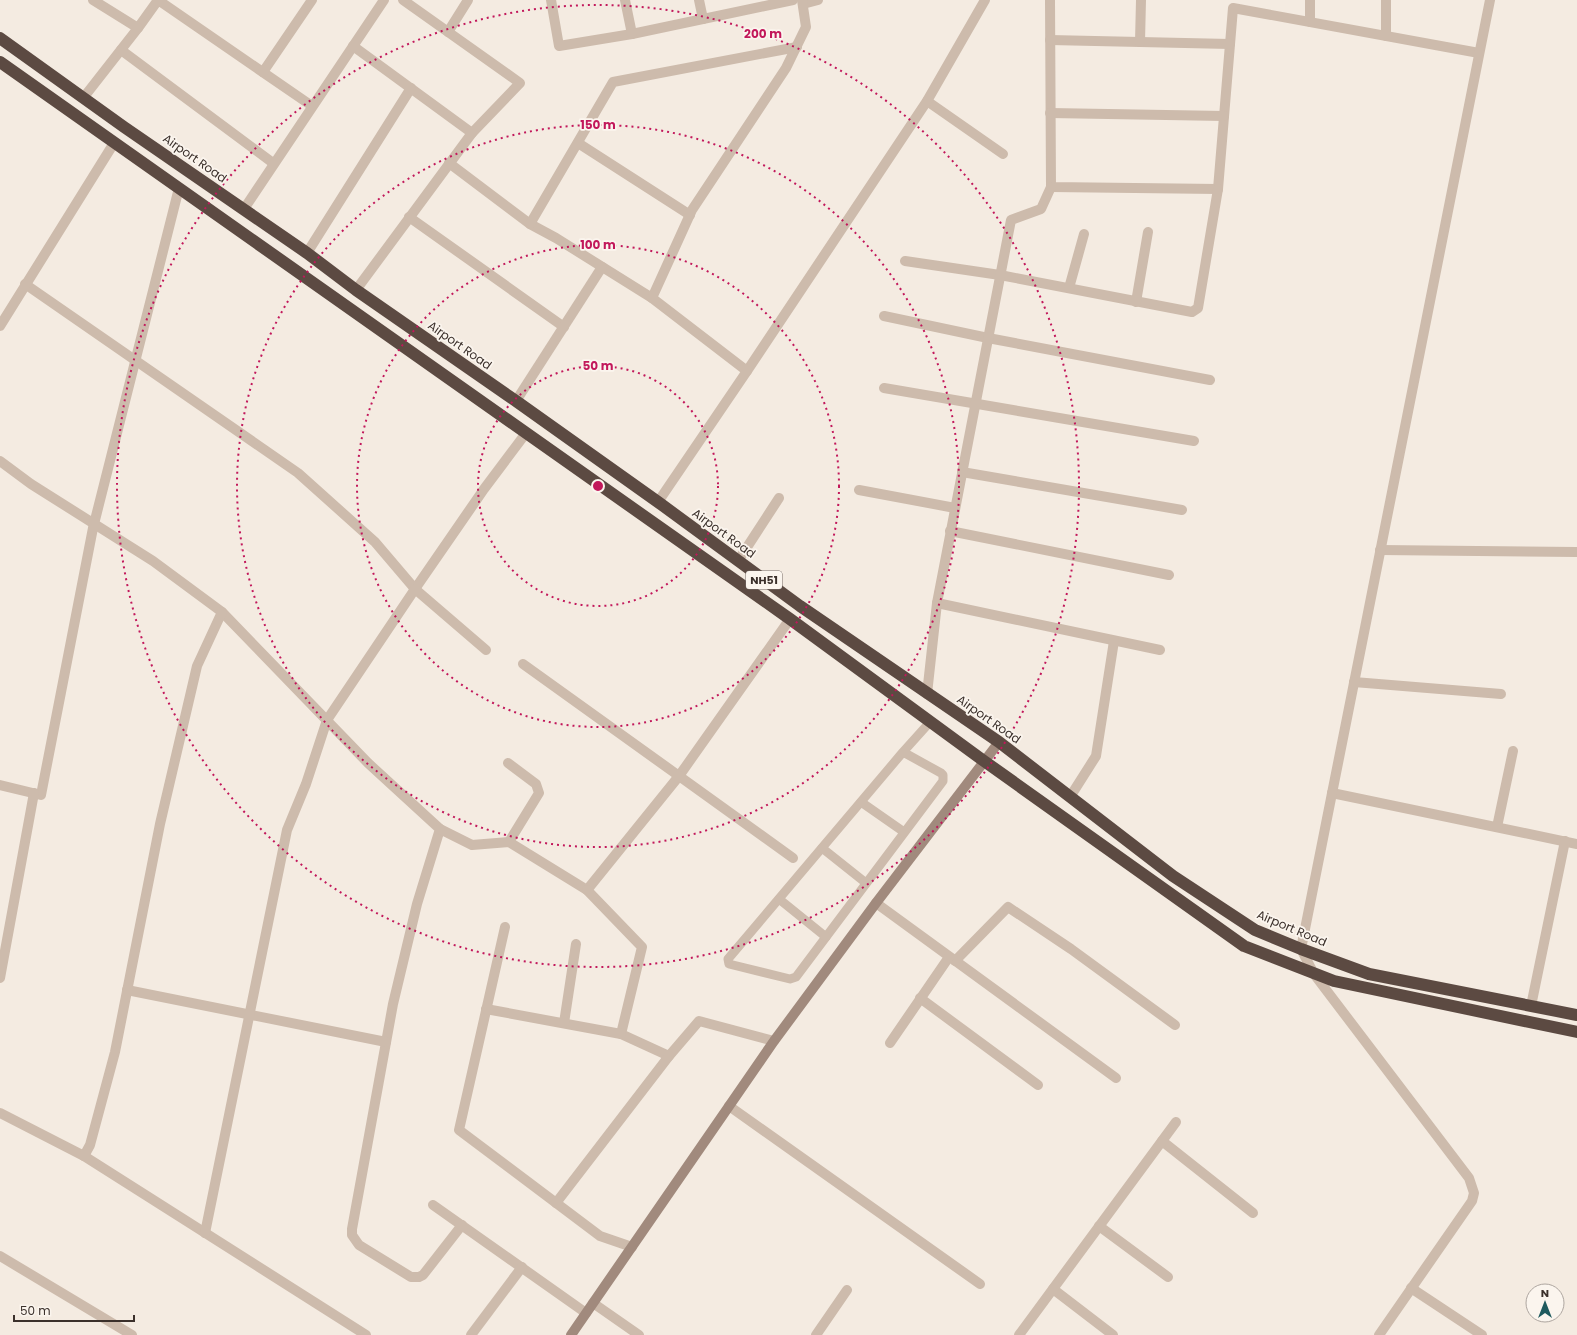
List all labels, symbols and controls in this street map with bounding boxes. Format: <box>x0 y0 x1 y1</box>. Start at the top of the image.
text: 200 m <box>744 25 782 42</box>
text: 150 m <box>580 116 616 133</box>
street label: Airport Road <box>160 130 230 186</box>
text: 100 m <box>580 236 616 253</box>
street label: Airport Road <box>425 317 495 373</box>
text: 50 m <box>583 357 614 374</box>
centre of rings <box>591 479 605 493</box>
street label: Airport Road <box>689 504 759 562</box>
road number: NH51 <box>746 571 782 589</box>
street label: Airport Road <box>954 691 1024 747</box>
street label: Airport Road <box>1254 906 1330 950</box>
north arrow <box>1525 1283 1565 1323</box>
text: N <box>1541 1285 1549 1301</box>
scale bar <box>14 1297 134 1323</box>
text: 50 m <box>20 1302 51 1319</box>

